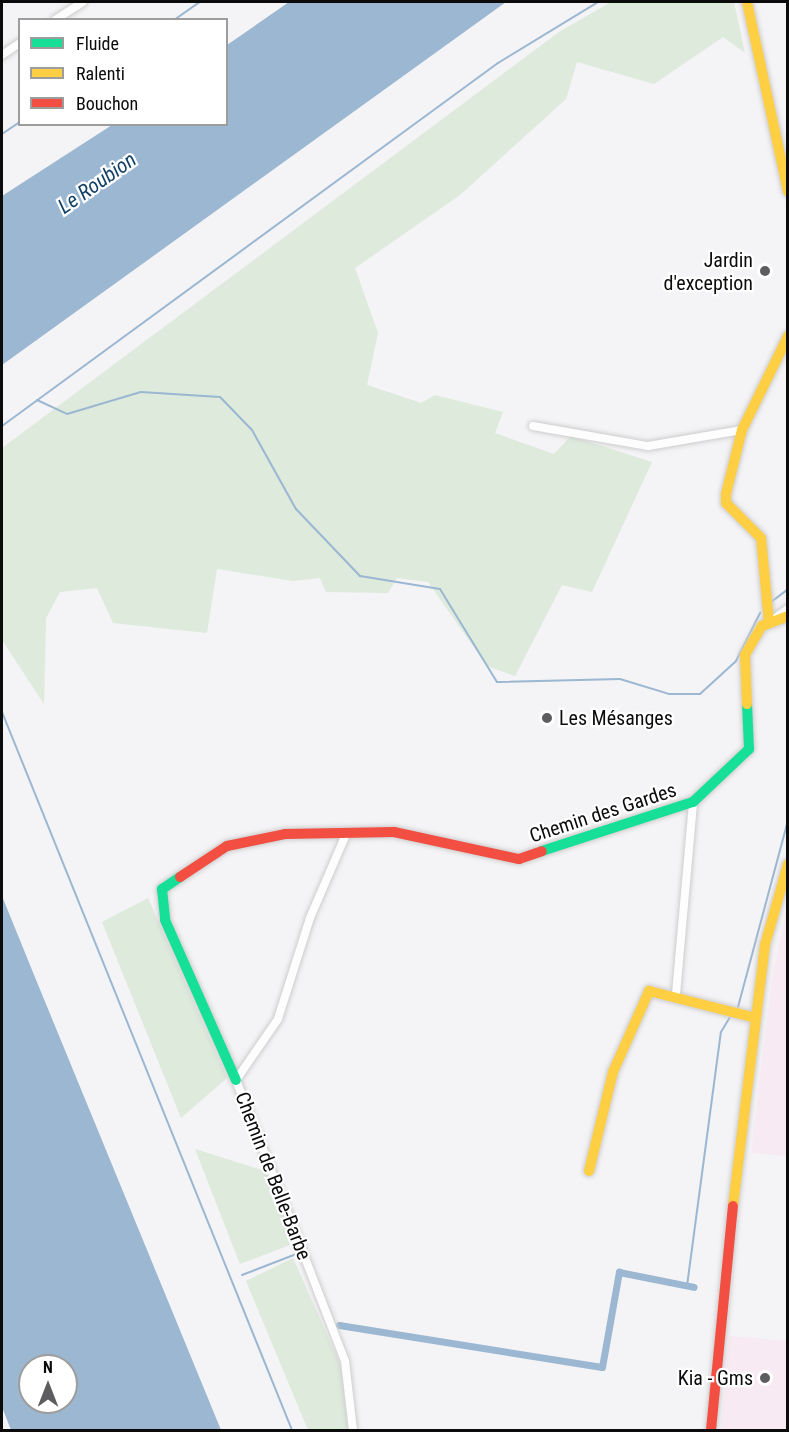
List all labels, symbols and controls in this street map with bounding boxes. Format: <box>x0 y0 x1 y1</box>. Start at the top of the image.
legend <box>18 18 228 126</box>
text: Fluide <box>76 33 119 54</box>
text: Ralenti <box>76 63 125 84</box>
text: Bouchon <box>76 93 138 114</box>
water label: Le Roubion <box>53 147 141 219</box>
place label: Jardin d'exception <box>663 248 753 295</box>
marker: Jardin d'exception <box>758 264 772 278</box>
place label: Les Mésanges <box>559 706 673 730</box>
marker: Les Mésanges <box>540 711 554 725</box>
street label: Chemin des Gardes <box>527 778 679 848</box>
street label: Chemin de Belle-Barbe <box>230 1089 316 1263</box>
north arrow <box>18 1354 78 1414</box>
text: N <box>43 1358 53 1377</box>
place label: Kia - Gms <box>678 1366 753 1390</box>
marker: Kia - Gms <box>758 1371 772 1385</box>

